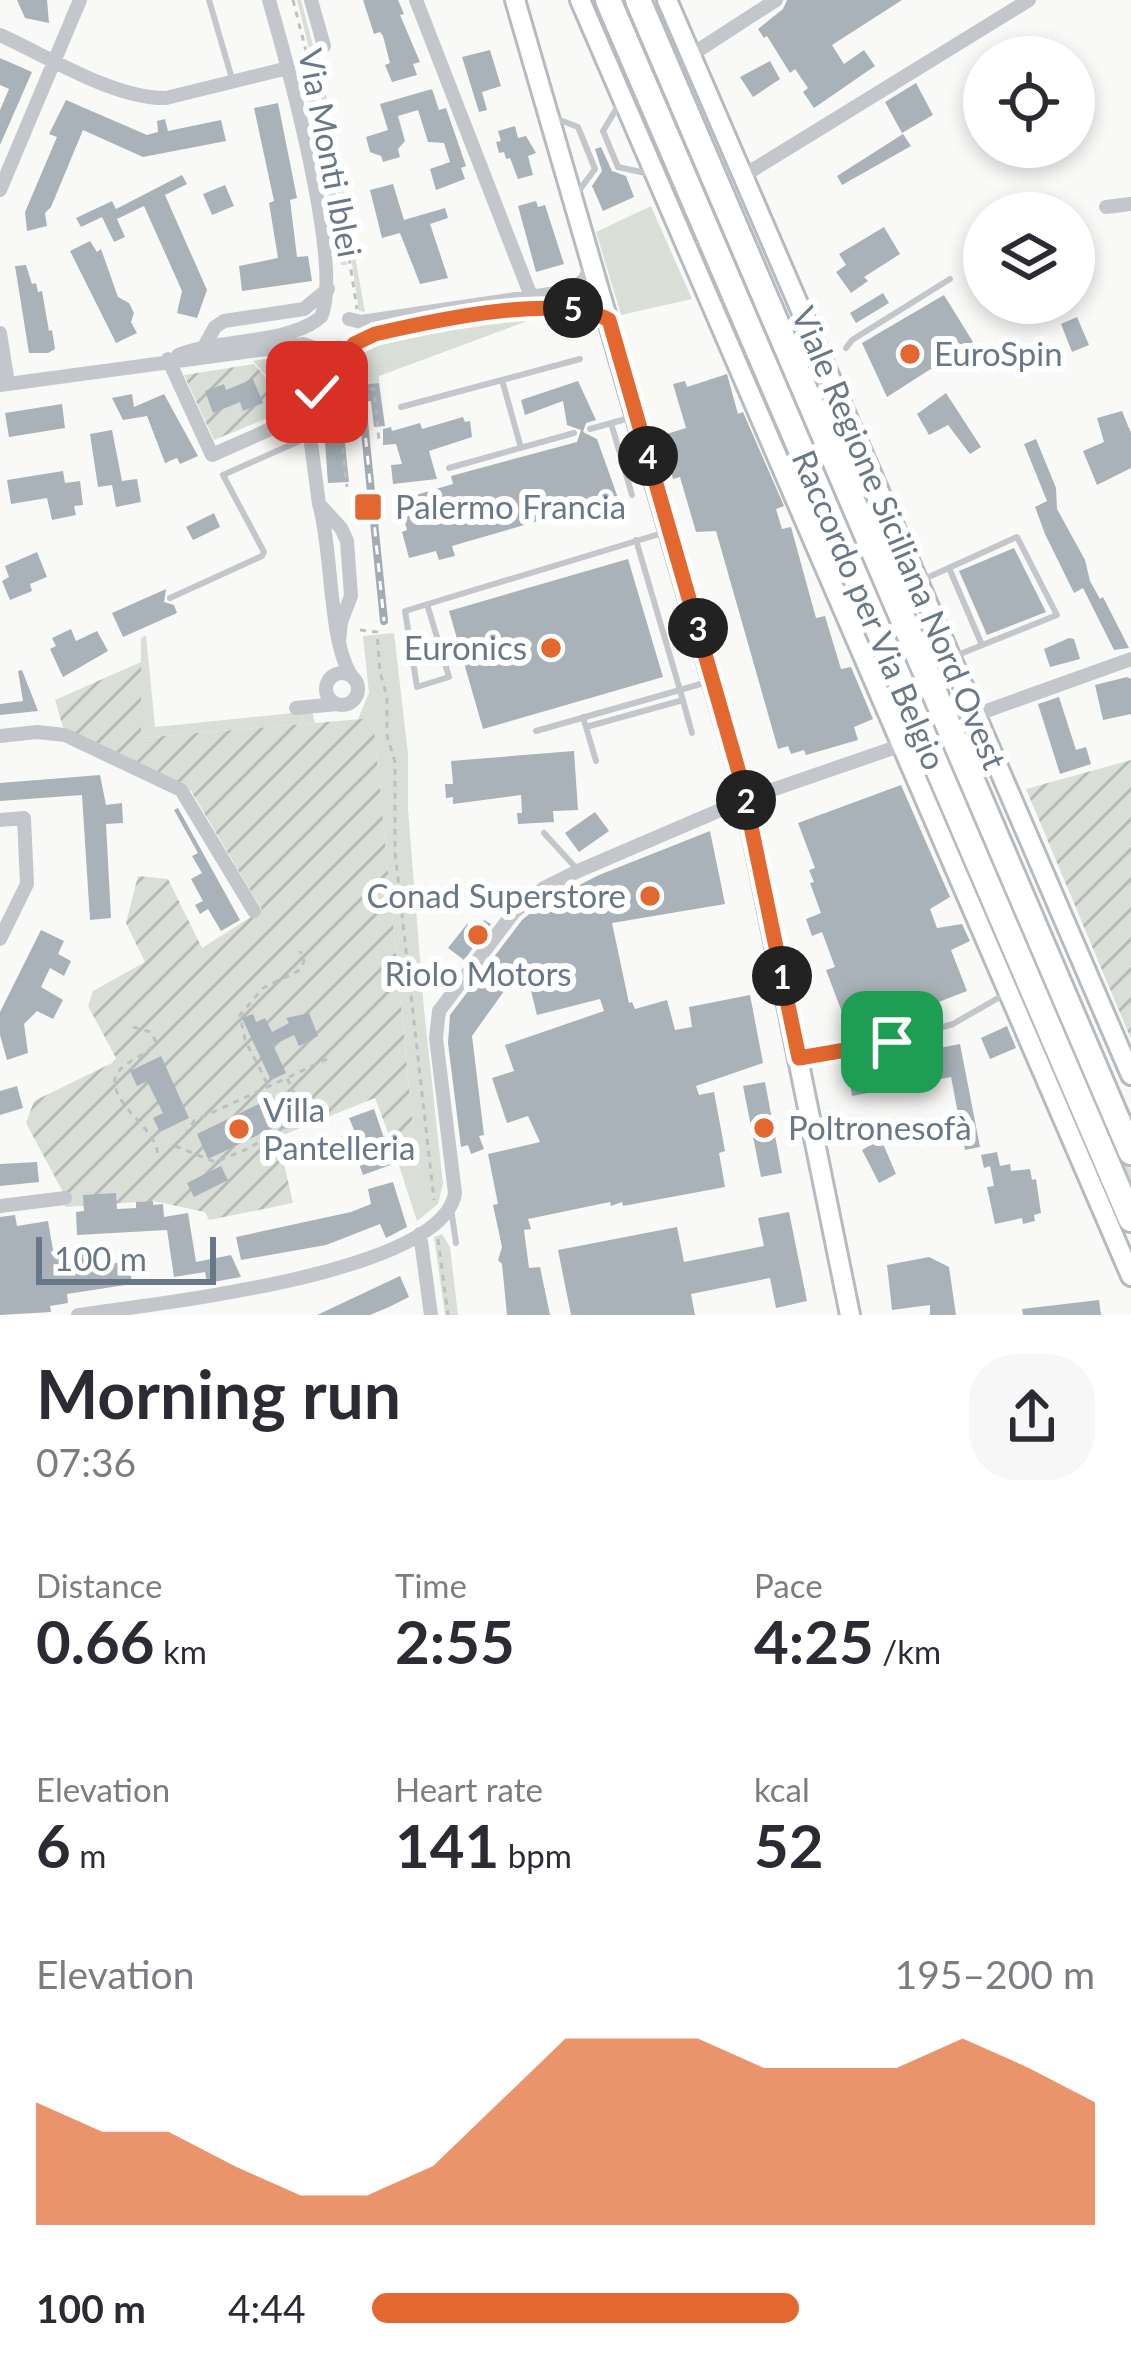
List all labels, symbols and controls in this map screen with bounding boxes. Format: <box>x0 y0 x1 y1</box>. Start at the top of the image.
map controls <box>963 36 1095 324</box>
button: locate <box>963 36 1095 168</box>
street label: Via Monti Iblei <box>291 45 371 260</box>
button: layers <box>963 192 1095 324</box>
pin: 5 <box>543 278 603 338</box>
text: 5 <box>563 288 583 328</box>
street label: Viale Regione Siciliana Nord Ovest <box>784 300 1016 775</box>
place label: EuroSpin <box>934 333 1063 373</box>
pin <box>266 341 368 443</box>
marker: EuroSpin <box>897 341 923 367</box>
icon: check <box>284 359 350 425</box>
pin: 4 <box>618 426 678 486</box>
text: 4 <box>638 436 658 476</box>
street label: Raccordo per Via Belgio <box>784 444 955 775</box>
place label: Palermo Francia <box>395 486 626 526</box>
marker: Palermo Francia <box>352 491 384 523</box>
pin: 3 <box>668 598 728 658</box>
text: 3 <box>688 608 708 648</box>
place label: Euronics <box>404 627 527 667</box>
marker: Euronics <box>538 635 564 661</box>
pin: 2 <box>716 770 776 830</box>
text: 2 <box>736 780 756 820</box>
place label: Conad Superstore <box>367 875 626 915</box>
marker: Conad Superstore <box>637 883 663 909</box>
marker: Riolo Motors <box>465 922 491 948</box>
pin: 1 <box>752 946 812 1006</box>
place label: Riolo Motors <box>384 953 572 993</box>
text: 1 <box>772 956 792 996</box>
pin <box>841 991 943 1093</box>
icon: arrive <box>859 1009 925 1075</box>
place label: Villa Pantelleria <box>263 1089 415 1167</box>
place label: Poltronesofà <box>788 1107 972 1147</box>
marker: Poltronesofà <box>751 1115 777 1141</box>
marker: Villa Pantelleria <box>226 1116 252 1142</box>
scale bar <box>36 1231 216 1284</box>
text: 100 m <box>54 1238 147 1278</box>
text: Morning run <box>36 1354 401 1433</box>
button: share <box>969 1354 1095 1480</box>
text: 07:36 <box>36 1439 136 1485</box>
text: Distance <box>36 1565 163 1605</box>
text: Time <box>395 1565 467 1605</box>
text: Pace <box>754 1565 823 1605</box>
text: 0.66 <box>36 1605 155 1677</box>
text: 2:55 <box>395 1605 515 1677</box>
text: 4:25 <box>754 1605 874 1677</box>
text: km <box>155 1631 207 1671</box>
text: /km <box>874 1631 941 1671</box>
text: Elevation <box>36 1769 170 1809</box>
text: Heart rate <box>395 1769 543 1809</box>
text: kcal <box>754 1769 810 1809</box>
text: 6 <box>36 1809 71 1881</box>
text: 141 <box>395 1809 499 1881</box>
text: 52 <box>754 1809 824 1881</box>
text: m <box>71 1835 106 1875</box>
text: bpm <box>499 1835 572 1875</box>
text: Elevation <box>36 1951 194 1997</box>
text: 195–200 m <box>895 1951 1095 1997</box>
text: 100 m <box>36 2285 146 2331</box>
text: 4:44 <box>228 2285 306 2331</box>

